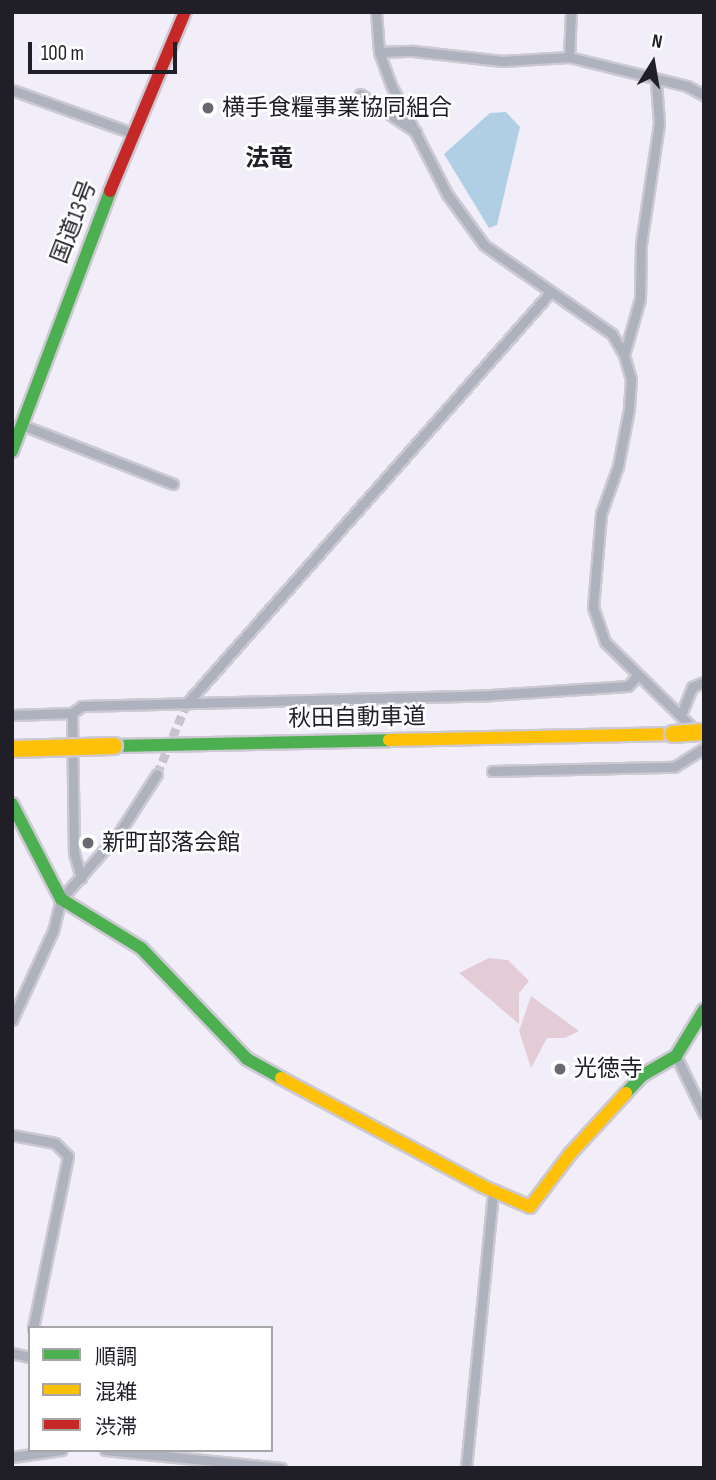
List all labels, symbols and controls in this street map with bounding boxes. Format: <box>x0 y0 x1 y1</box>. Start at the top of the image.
scale bar <box>32 28 180 72</box>
north arrow <box>618 28 688 98</box>
text: N <box>650 30 664 54</box>
text: 100 m <box>41 41 84 66</box>
place label: 横手食糧事業協同組合 <box>222 94 452 122</box>
marker: 横手食糧事業協同組合 <box>200 100 216 116</box>
district label: 法竜 <box>245 145 293 173</box>
street label: 国道13号 <box>46 177 102 267</box>
street label: 秋田自動車道 <box>288 703 426 733</box>
place label: 新町部落会館 <box>102 829 240 857</box>
marker: 新町部落会館 <box>80 835 96 851</box>
place label: 光徳寺 <box>574 1055 643 1083</box>
marker: 光徳寺 <box>552 1061 568 1077</box>
legend <box>28 1326 273 1452</box>
text: 順調 <box>95 1345 137 1370</box>
text: 混雑 <box>95 1380 137 1405</box>
text: 渋滞 <box>95 1415 137 1440</box>

